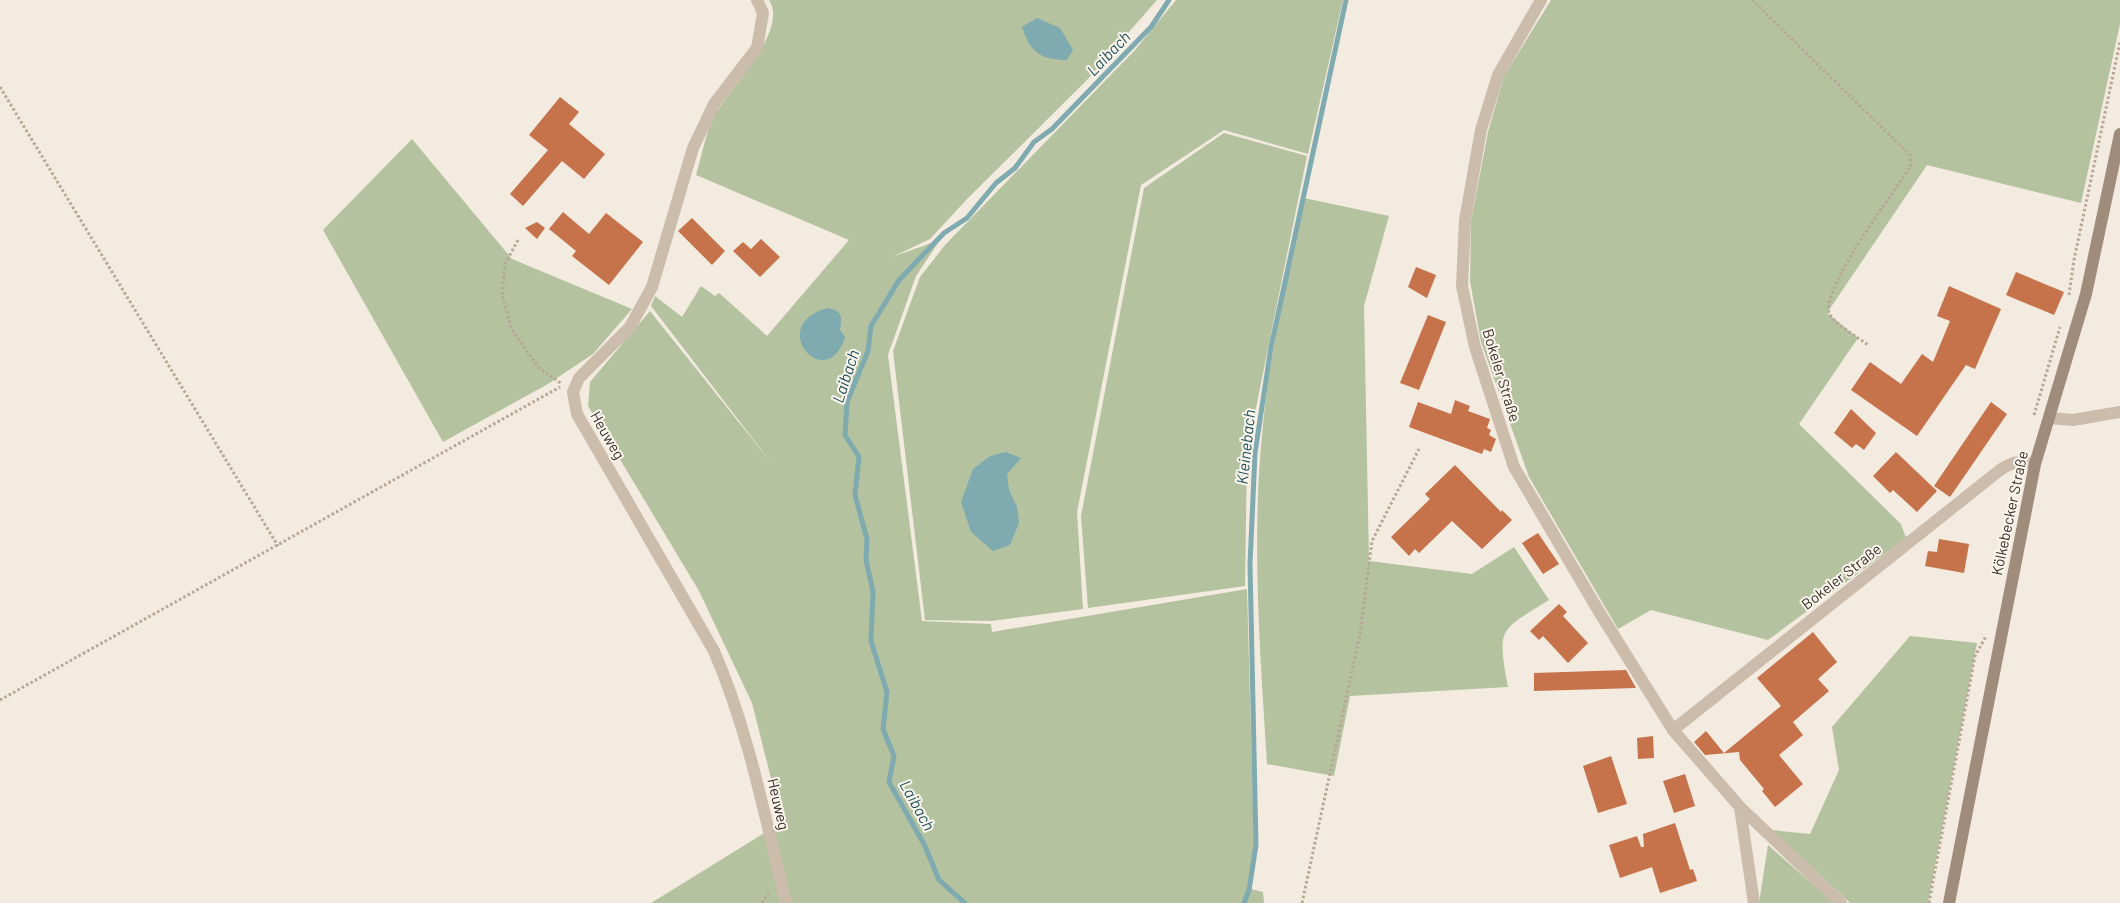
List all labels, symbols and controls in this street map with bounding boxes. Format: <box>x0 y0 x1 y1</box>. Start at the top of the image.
water label: Laibach <box>1082 27 1134 79</box>
street label: Bokeler Straße <box>1479 326 1525 424</box>
water label: Laibach <box>828 347 862 405</box>
street label: Heuweg <box>587 408 629 462</box>
water label: Kleinebach <box>1232 409 1258 485</box>
street label: Kölkebecker Straße <box>1987 449 2031 577</box>
street label: Bokeler Straße <box>1797 539 1885 613</box>
street label: Heuweg <box>764 776 794 832</box>
water label: Laibach <box>896 777 940 833</box>

